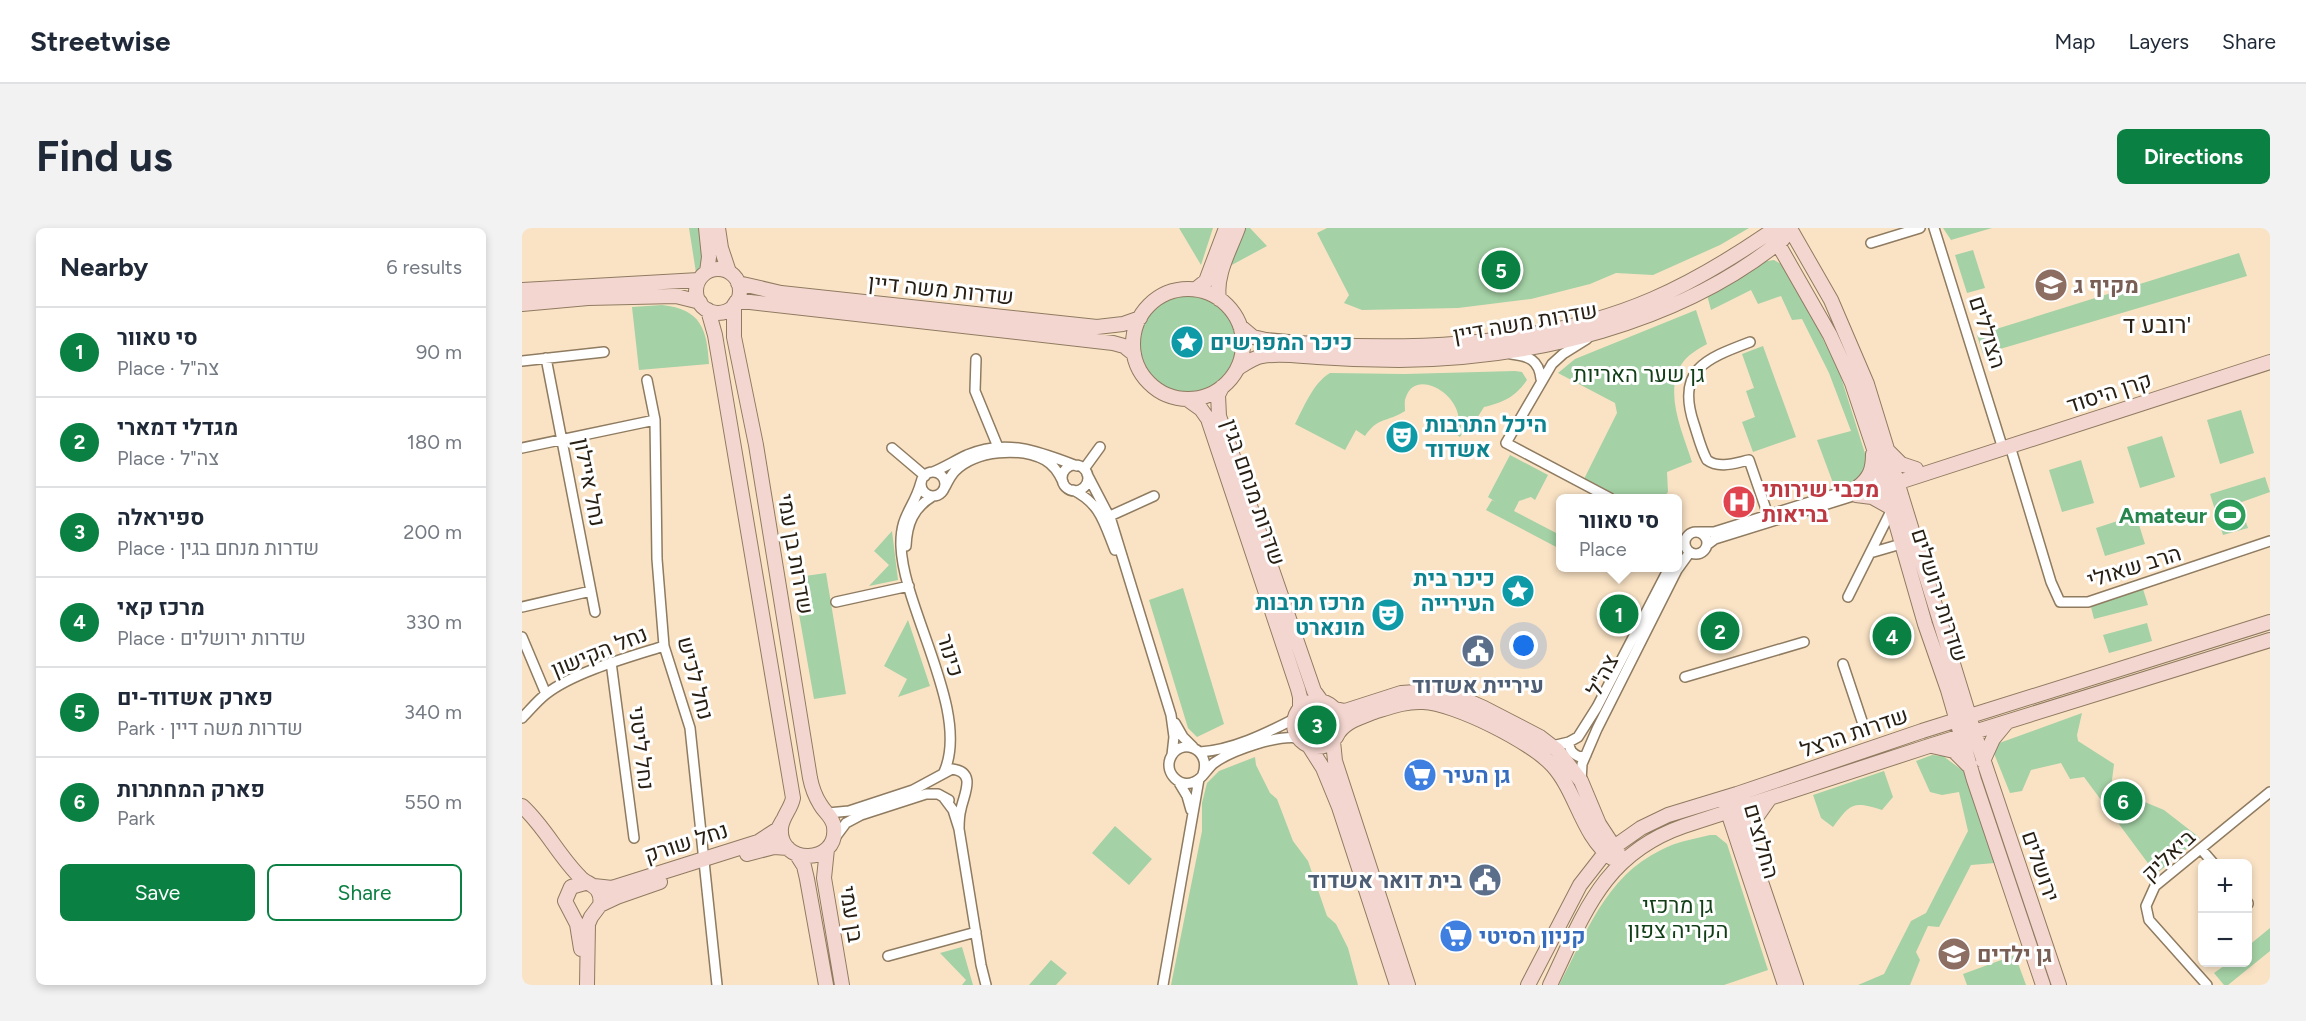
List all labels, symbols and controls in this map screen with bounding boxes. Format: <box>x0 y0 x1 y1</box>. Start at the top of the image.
text: Streetwise <box>30 24 170 58</box>
text: Map <box>2055 29 2095 54</box>
text: Layers <box>2128 29 2189 54</box>
text: Share <box>2222 29 2276 54</box>
button: Directions <box>2117 129 2270 184</box>
text: Find us <box>36 131 173 182</box>
pin: 5 <box>1482 248 1520 292</box>
text: Nearby <box>60 251 148 283</box>
text: 6 results <box>386 255 462 279</box>
school or university icon: מקיף ג <box>2033 267 2069 303</box>
street label: שדרות משה דיין <box>867 268 1015 311</box>
place label: מקיף ג <box>2074 272 2139 299</box>
street label: הצוללים <box>1963 292 2012 372</box>
street label: שדרות משה דיין <box>1451 296 1599 348</box>
district label: רובע ד' <box>2123 310 2191 339</box>
text: סי טאוור <box>117 324 198 351</box>
place icon: כיכר המפרשים <box>1169 324 1205 360</box>
place label: כיכר המפרשים <box>1210 329 1352 356</box>
text: 1 <box>75 340 84 364</box>
text: 90 m <box>416 340 462 364</box>
text: Place · צה"ל <box>117 356 219 380</box>
park label: גן שער האריות <box>1573 361 1705 388</box>
street label: קרן היסוד <box>2063 366 2155 419</box>
place label: היכל התרבות אשדוד <box>1425 411 1547 463</box>
text: מגדלי דמארי <box>117 414 238 441</box>
street label: שדרות מנחם בגין <box>1216 415 1291 569</box>
theatre icon: היכל התרבות אשדוד <box>1384 419 1420 455</box>
text: 2 <box>74 430 85 454</box>
text: 180 m <box>407 430 462 454</box>
street label: נחל איילון <box>568 436 611 529</box>
text: Place · צה"ל <box>117 446 219 470</box>
place label: מכבי שירותי בריאות <box>1762 476 1879 528</box>
hospital icon: מכבי שירותי בריאות <box>1721 484 1757 520</box>
street label: שדרות בן עמי <box>772 492 819 617</box>
popup <box>1556 494 1682 572</box>
sports icon: Amateur <box>2212 497 2248 533</box>
place label: Amateur <box>2119 502 2208 529</box>
text: ספיראלה <box>117 504 204 531</box>
text: סי טאוור <box>1579 507 1659 534</box>
text: 3 <box>74 520 85 544</box>
text: 200 m <box>403 520 462 544</box>
street label: שדרות ירושלים <box>1905 525 1974 665</box>
text: Place · שדרות מנחם בגין <box>117 536 319 560</box>
text: Place <box>1579 537 1627 561</box>
street label: הרב שאולי <box>2084 539 2184 594</box>
place label: כיכר בית העירייה <box>1414 565 1495 617</box>
place icon: כיכר בית העירייה <box>1500 573 1536 609</box>
place label: מרכז תרבות מונארט <box>1255 589 1365 641</box>
pin: 1 <box>1600 592 1638 636</box>
text: מרכז קאי <box>117 594 205 621</box>
theatre icon: מרכז תרבות מונארט <box>1370 597 1406 633</box>
pin: 2 <box>1700 608 1740 654</box>
text: 4 <box>73 610 86 634</box>
text: 330 m <box>405 610 462 634</box>
pin: 4 <box>1872 614 1912 658</box>
street label: נחל הקישון <box>547 620 651 683</box>
text: Place · שדרות ירושלים <box>117 626 306 650</box>
street label: כינור <box>931 630 970 680</box>
your location <box>1509 631 1538 660</box>
street label: נחל לכיש <box>671 633 720 723</box>
public building icon: עיריית אשדוד <box>1460 633 1496 669</box>
street label: צה"ל <box>1581 650 1624 701</box>
place label: עיריית אשדוד <box>1412 672 1544 699</box>
text: פארק אשדוד-ים <box>117 684 273 711</box>
text: 5 <box>74 700 85 724</box>
text: 340 m <box>404 700 462 724</box>
street label: שדרות הרצל <box>1797 701 1912 764</box>
pin: 3 <box>1298 702 1336 748</box>
street label: נחל ליטני <box>623 705 660 791</box>
text: Park · שדרות משה דיין <box>117 716 303 740</box>
supermarket icon: גן העיר <box>1402 757 1438 793</box>
place label: גן העיר <box>1443 762 1511 789</box>
text: פארק המחתרות <box>117 776 265 803</box>
pin: 6 <box>2104 778 2142 824</box>
text: 6 <box>74 790 85 814</box>
text: 550 m <box>404 790 462 814</box>
street label: החלוצים <box>1738 801 1785 882</box>
text: Park <box>117 806 155 830</box>
street label: נחל שורק <box>641 816 731 869</box>
street label: ביאליק <box>2136 823 2201 887</box>
street label: ירושלים <box>2016 827 2065 905</box>
map controls <box>2198 859 2252 967</box>
button: + <box>2198 859 2252 913</box>
public building icon: בית דואר אשדוד <box>1467 862 1503 898</box>
button: Save <box>60 864 255 921</box>
button: Share <box>267 864 462 921</box>
place label: בית דואר אשדוד <box>1308 867 1462 894</box>
street label: בן עמי <box>834 884 869 945</box>
park label: גן מרכזי הקריה צפון <box>1627 892 1729 944</box>
button: − <box>2198 913 2252 967</box>
supermarket icon: קניון הסיטי <box>1438 918 1474 954</box>
place label: קניון הסיטי <box>1479 923 1586 950</box>
school or university icon: גן ילדים <box>1936 936 1972 972</box>
place label: גן ילדים <box>1977 941 2052 968</box>

